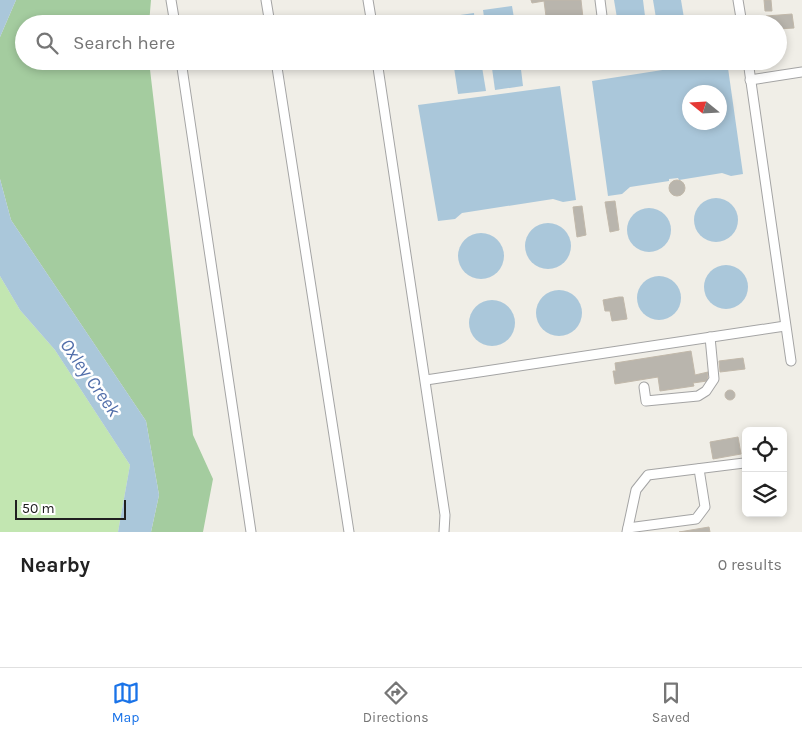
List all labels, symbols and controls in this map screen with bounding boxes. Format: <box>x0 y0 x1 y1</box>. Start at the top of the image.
search box <box>15 15 787 70</box>
icon: search <box>33 29 61 57</box>
text: Search here <box>73 32 175 54</box>
north arrow <box>682 85 727 130</box>
water label: Oxley Creek <box>55 334 125 421</box>
map controls <box>742 427 787 517</box>
button: locate <box>742 427 787 472</box>
button: layers <box>742 472 787 517</box>
scale bar <box>15 497 126 520</box>
text: 50 m <box>22 500 55 517</box>
text: Nearby <box>20 553 90 577</box>
text: 0 results <box>718 555 782 574</box>
tab: Map <box>112 679 140 726</box>
tab: Directions <box>363 679 429 726</box>
tab: Saved <box>652 679 690 726</box>

